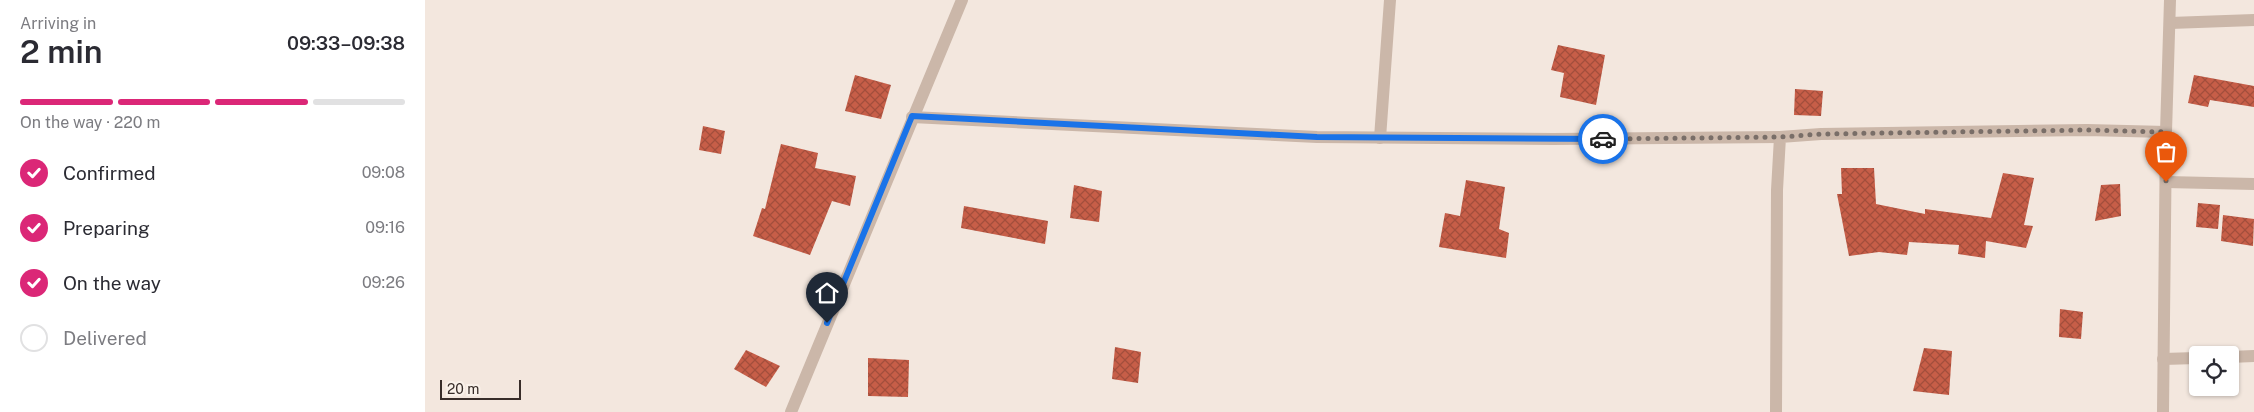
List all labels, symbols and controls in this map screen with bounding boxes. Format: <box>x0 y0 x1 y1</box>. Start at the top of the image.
text: Arriving in <box>20 14 96 33</box>
text: 09:33–09:38 <box>287 32 405 54</box>
text: 2 min <box>20 33 103 70</box>
text: On the way · 220 m <box>20 113 160 132</box>
courier <box>1578 114 1628 164</box>
icon: car <box>1589 125 1617 153</box>
pin <box>2145 131 2187 182</box>
icon: bag <box>2152 138 2180 166</box>
icon: check <box>20 159 48 187</box>
text: Confirmed <box>63 162 156 184</box>
text: 09:08 <box>362 163 405 182</box>
icon: check <box>20 214 48 242</box>
text: Preparing <box>63 217 150 239</box>
text: 09:16 <box>365 218 405 237</box>
icon: check <box>20 269 48 297</box>
text: On the way <box>63 272 161 294</box>
pin <box>806 272 848 323</box>
text: 09:26 <box>362 273 405 292</box>
icon: home <box>813 279 841 307</box>
text: Delivered <box>63 327 147 349</box>
map controls <box>2189 346 2239 396</box>
button: locate <box>2189 346 2239 396</box>
scale bar <box>440 377 521 400</box>
text: 20 m <box>447 381 479 397</box>

